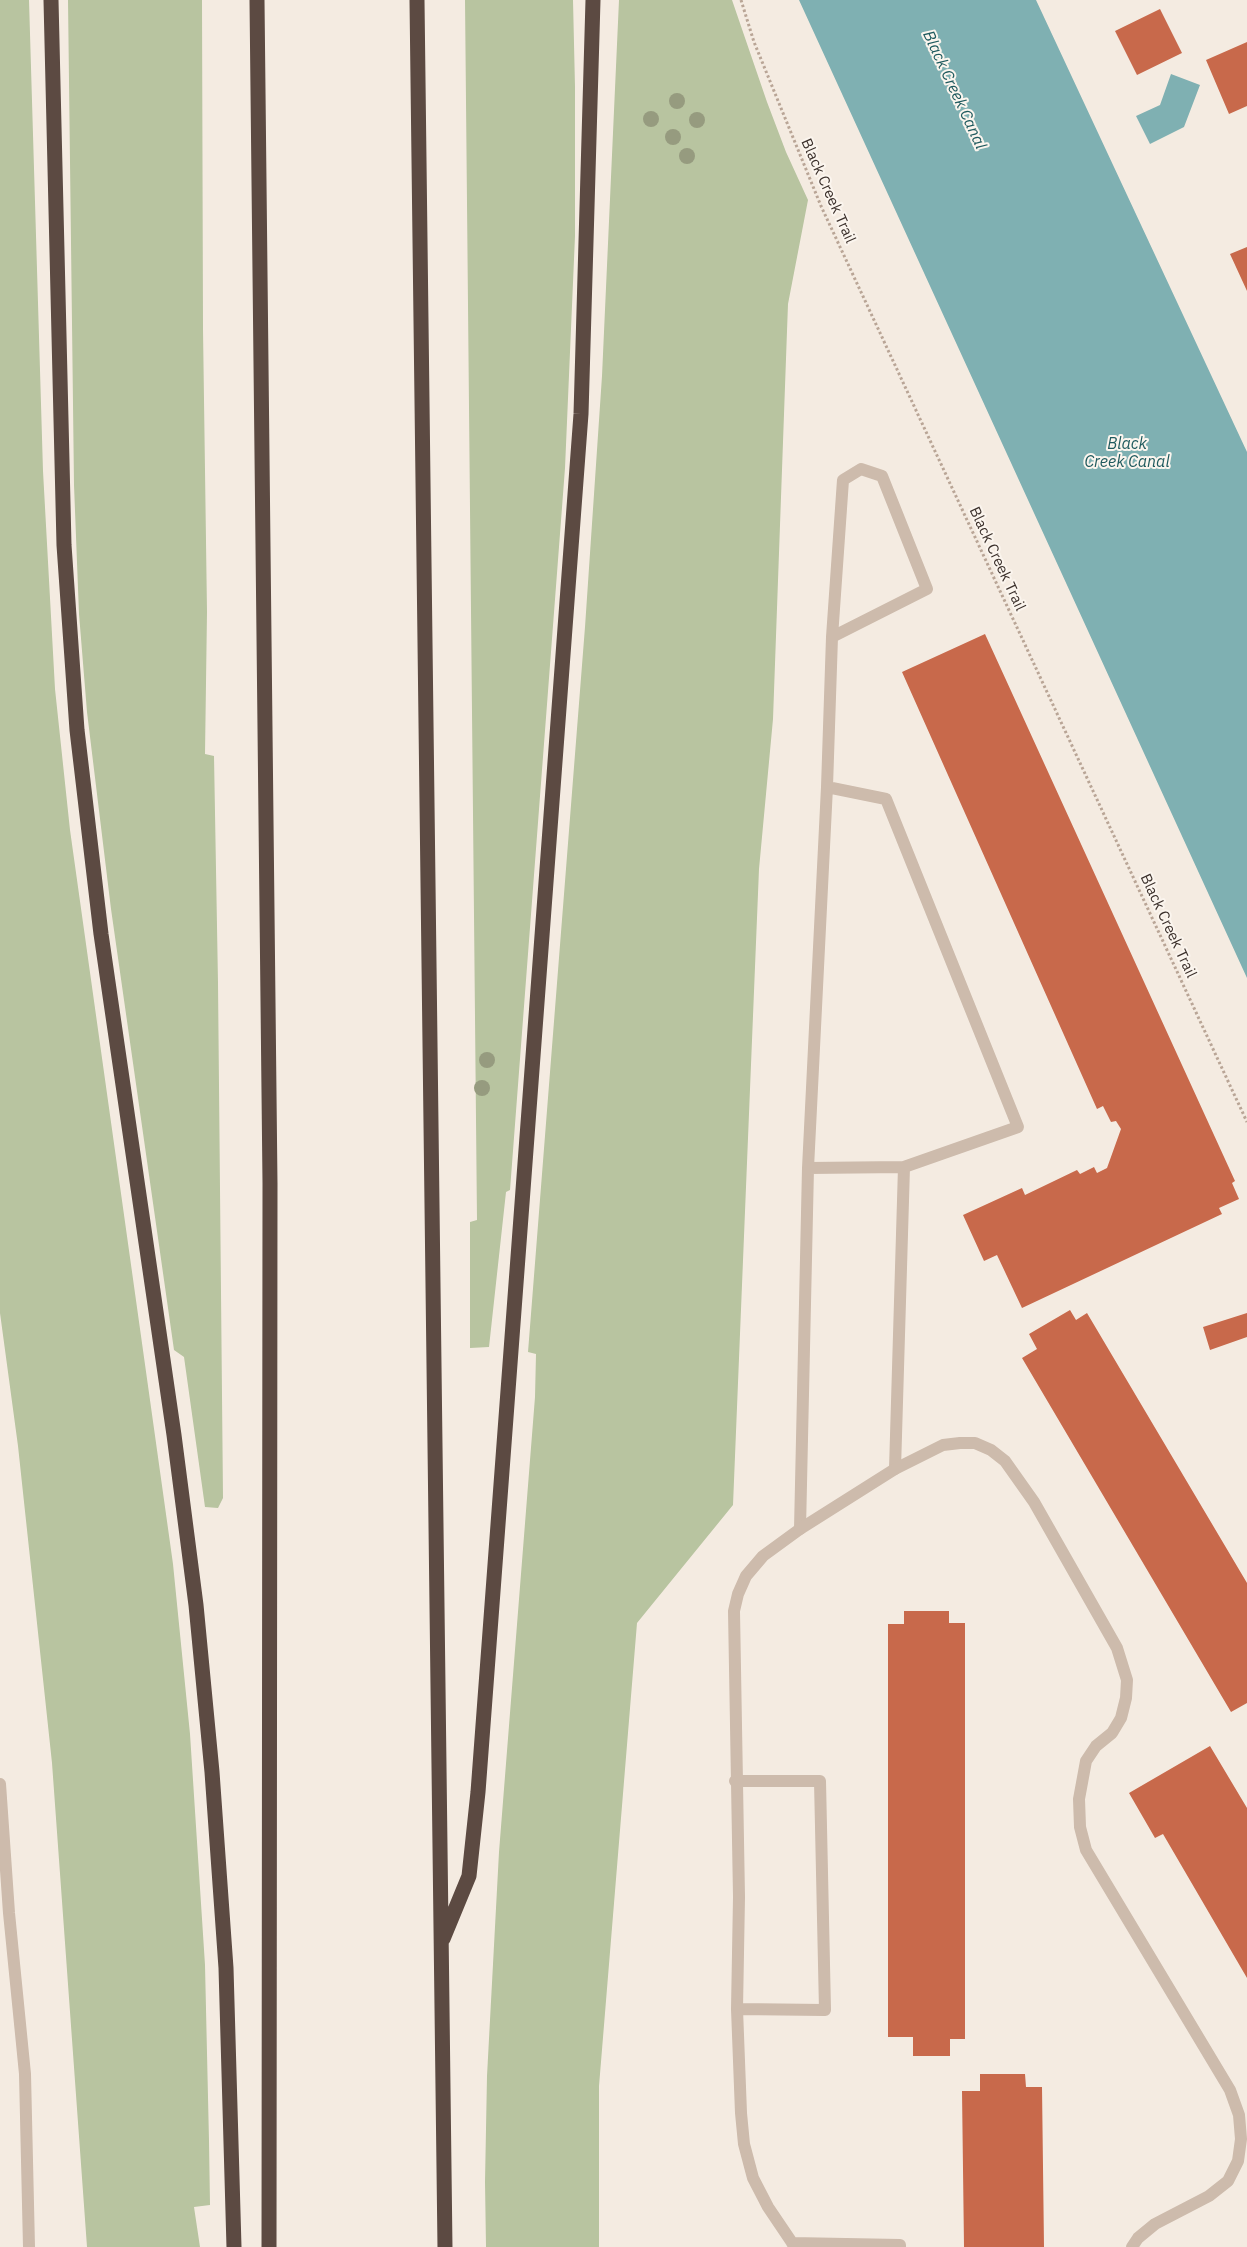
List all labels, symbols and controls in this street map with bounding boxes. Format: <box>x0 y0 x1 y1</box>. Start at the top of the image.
water label: Black Creek Canal <box>918 28 990 152</box>
street label: Black Creek Trail <box>797 136 859 246</box>
water label: Black Creek Canal <box>1084 434 1170 472</box>
street label: Black Creek Trail <box>965 504 1029 614</box>
street label: Black Creek Trail <box>1136 871 1200 981</box>

